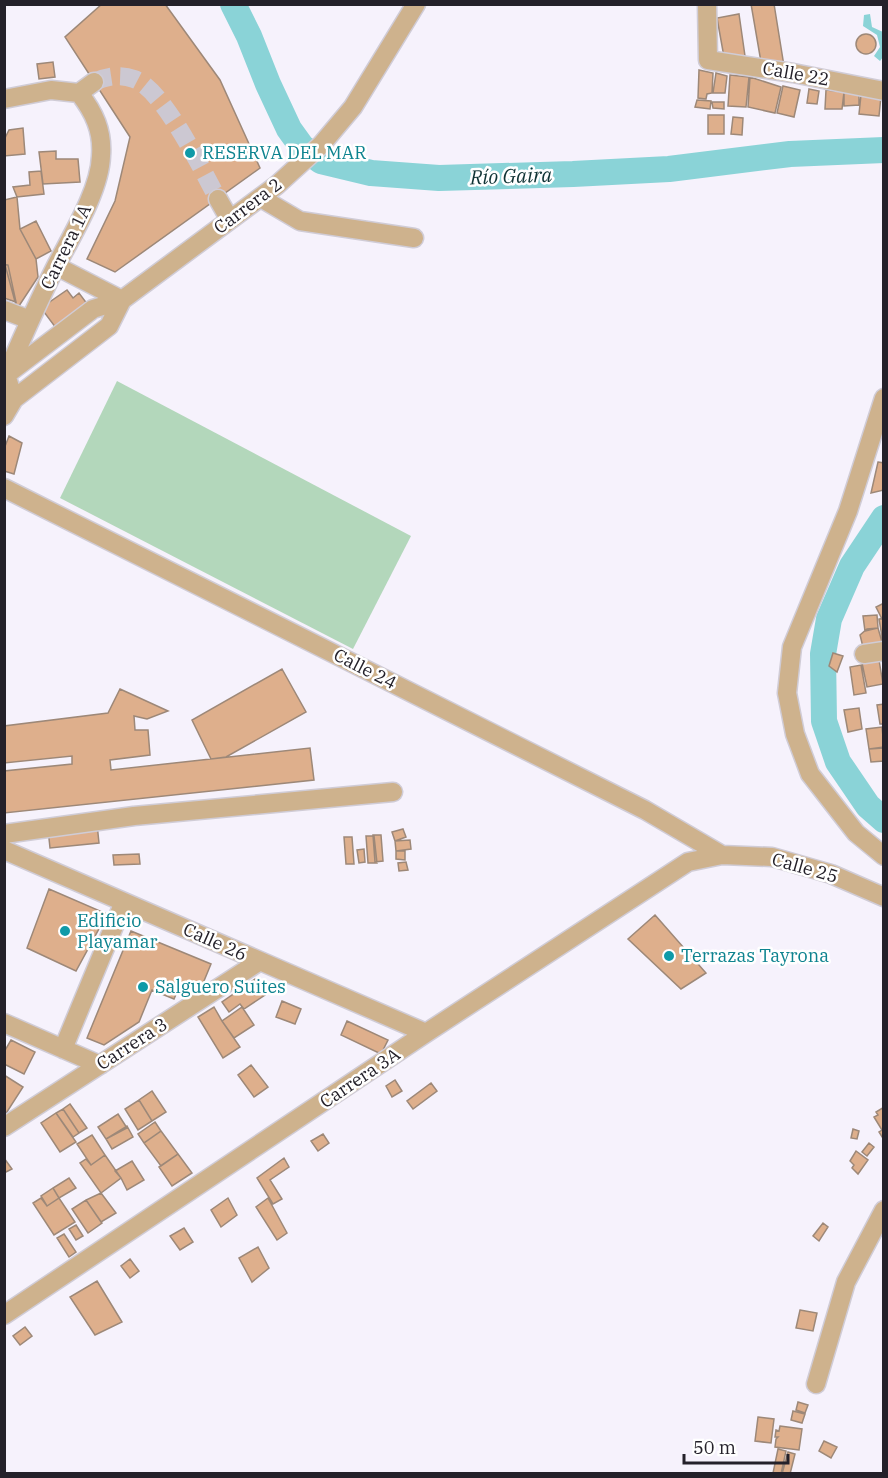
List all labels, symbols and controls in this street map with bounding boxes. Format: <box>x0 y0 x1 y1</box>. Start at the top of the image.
street label: Calle 22 <box>761 56 831 91</box>
place label: RESERVA DEL MAR <box>202 141 366 164</box>
marker: RESERVA DEL MAR <box>183 146 197 160</box>
water label: Río Gaira <box>468 161 553 190</box>
street label: Carrera 2 <box>209 172 286 239</box>
street label: Carrera 1A <box>35 200 96 293</box>
street label: Calle 24 <box>330 643 401 694</box>
street label: Calle 25 <box>769 847 841 888</box>
place label: Edificio Playamar <box>77 909 157 953</box>
street label: Calle 26 <box>180 917 251 966</box>
marker: Edificio Playamar <box>58 924 72 938</box>
place label: Terrazas Tayrona <box>681 944 829 967</box>
marker: Terrazas Tayrona <box>662 949 676 963</box>
place label: Salguero Suites <box>155 975 286 998</box>
marker: Salguero Suites <box>136 980 150 994</box>
street label: Carrera 3 <box>92 1012 171 1075</box>
street label: Carrera 3A <box>315 1042 405 1113</box>
scale bar <box>684 1427 788 1465</box>
text: 50 m <box>693 1436 736 1459</box>

